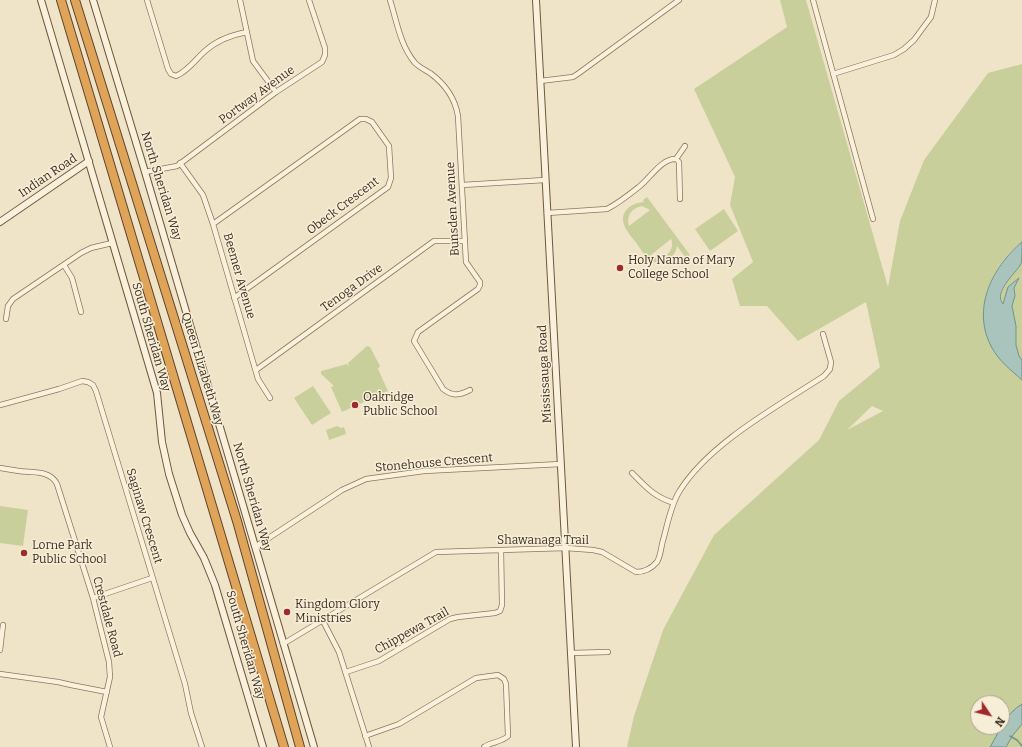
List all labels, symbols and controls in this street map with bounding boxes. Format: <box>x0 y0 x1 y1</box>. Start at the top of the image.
street label: Portway Avenue <box>216 63 298 127</box>
street label: North Sheridan Way <box>138 130 184 242</box>
street label: Indian Road <box>16 151 80 201</box>
street label: Bunsden Avenue <box>443 162 463 256</box>
street label: Obeck Crescent <box>304 174 382 238</box>
street label: Beemer Avenue <box>220 231 258 321</box>
place label: Holy Name of Mary College School <box>628 254 735 282</box>
street label: Tenoga Drive <box>318 261 386 315</box>
marker: Holy Name of Mary College School <box>615 263 625 273</box>
street label: South Sheridan Way <box>129 281 173 393</box>
street label: Queen Elizabeth Way <box>178 311 226 427</box>
street label: Mississauga Road <box>535 324 555 424</box>
place label: Oakridge Public School <box>363 391 438 419</box>
marker: Oakridge Public School <box>350 400 360 410</box>
street label: North Sheridan Way <box>230 441 274 553</box>
street label: Stonehouse Crescent <box>375 451 493 475</box>
street label: Saginaw Crescent <box>123 467 165 565</box>
street label: Shawanaga Trail <box>497 534 589 548</box>
place label: Lorne Park Public School <box>32 539 107 567</box>
marker: Lorne Park Public School <box>19 548 29 558</box>
street label: Crestdale Road <box>89 575 125 659</box>
street label: South Sheridan Way <box>223 589 267 701</box>
place label: Kingdom Glory Ministries <box>295 598 380 626</box>
street label: Chippewa Trail <box>372 605 452 657</box>
marker: Kingdom Glory Ministries <box>282 607 292 617</box>
north arrow <box>970 695 1010 735</box>
text: N <box>992 714 1007 729</box>

